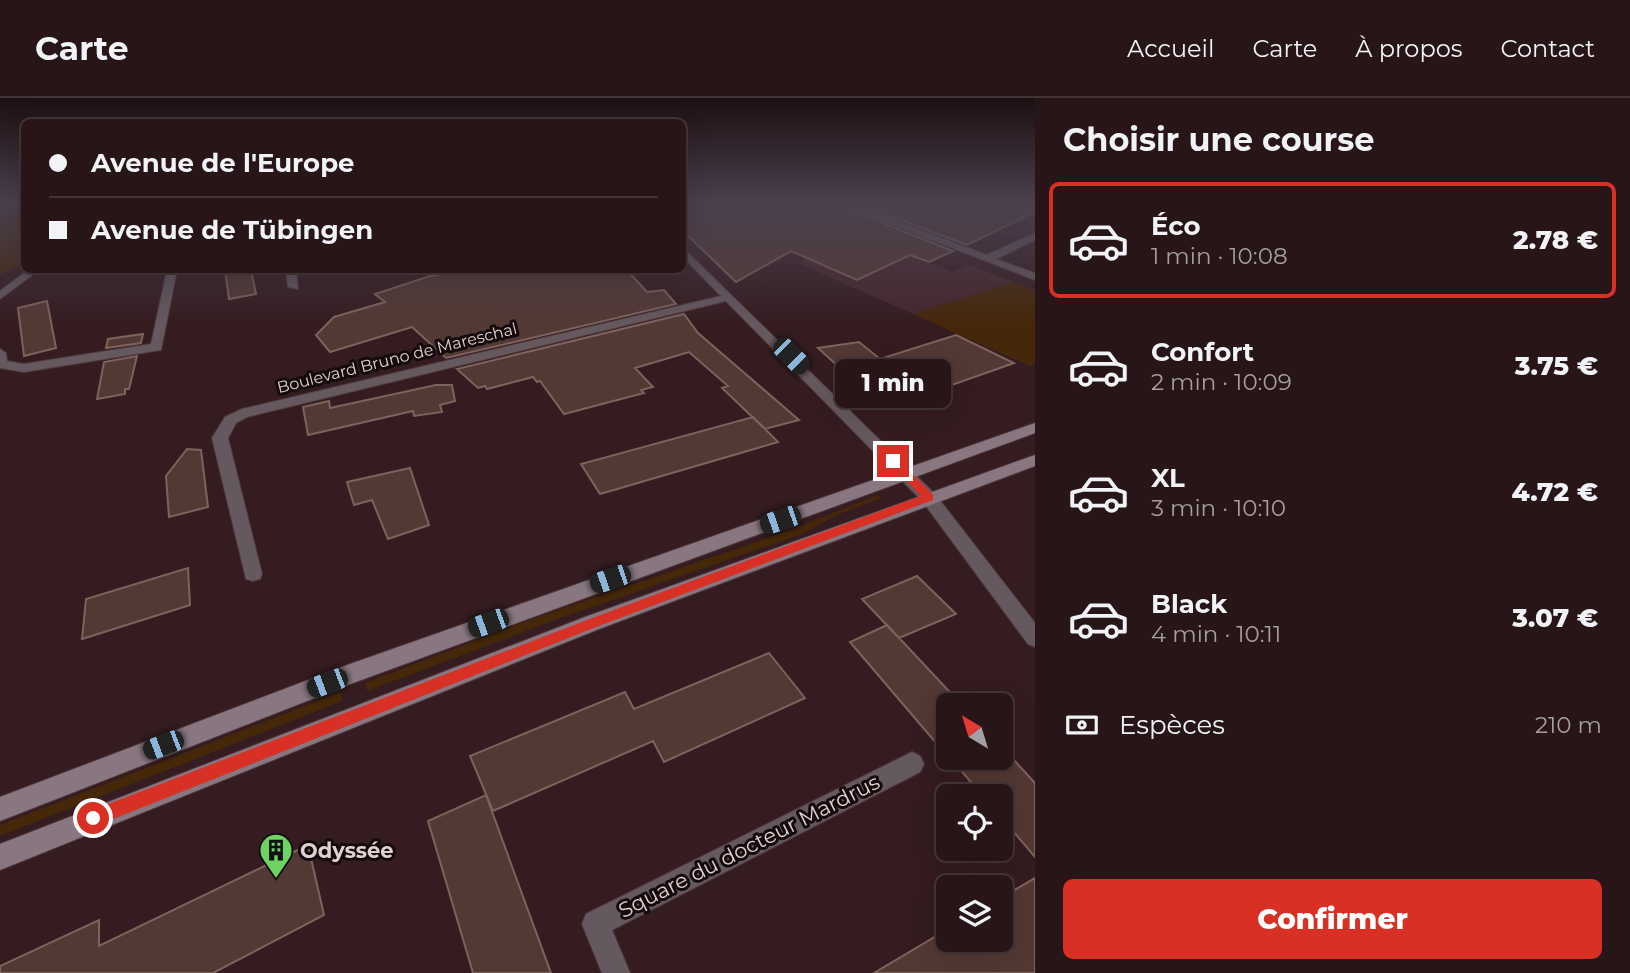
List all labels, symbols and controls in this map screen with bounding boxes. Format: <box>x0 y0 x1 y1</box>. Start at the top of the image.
text: Carte <box>35 28 128 68</box>
text: Accueil <box>1127 34 1214 63</box>
text: Carte <box>1252 34 1317 63</box>
text: À propos <box>1355 34 1462 63</box>
text: Contact <box>1500 34 1595 63</box>
text: Choisir une course <box>1063 120 1375 159</box>
text: Avenue de l'Europe <box>91 147 354 179</box>
icon: car <box>1067 209 1130 272</box>
text: Éco <box>1151 210 1201 242</box>
text: Avenue de Tübingen <box>91 214 373 246</box>
text: 2.78 € <box>1513 224 1598 256</box>
text: 1 min · 10:08 <box>1151 242 1288 270</box>
street label: Boulevard Bruno de Mareschal <box>275 319 519 397</box>
car <box>769 334 814 378</box>
icon: car <box>1067 335 1130 398</box>
text: Confort <box>1151 336 1254 368</box>
text: 3.75 € <box>1515 350 1598 382</box>
callout: 1 min <box>835 360 951 408</box>
text: 2 min · 10:09 <box>1151 368 1292 396</box>
text: 1 min <box>861 369 925 397</box>
route end <box>877 445 909 477</box>
icon: car <box>1067 461 1130 524</box>
text: XL <box>1151 462 1185 494</box>
text: 4.72 € <box>1512 476 1598 508</box>
text: 3 min · 10:10 <box>1151 494 1286 522</box>
car <box>757 503 804 537</box>
car <box>587 562 634 596</box>
icon: car <box>1067 587 1130 650</box>
text: Black <box>1151 588 1227 620</box>
text: 3.07 € <box>1512 602 1598 634</box>
car <box>465 606 512 640</box>
text: 4 min · 10:11 <box>1151 620 1281 648</box>
car <box>304 666 351 700</box>
north arrow <box>936 693 1013 770</box>
map controls <box>936 693 1013 952</box>
icon: cash <box>1063 706 1101 744</box>
text: Espèces <box>1119 709 1225 741</box>
text: 210 m <box>1535 711 1602 739</box>
car <box>140 728 187 762</box>
street label: Square du docteur Mardrus <box>614 769 884 923</box>
button: locate <box>936 784 1013 861</box>
route start <box>77 802 109 834</box>
building icon: Odyssée <box>257 831 295 880</box>
place label: Odyssée <box>300 838 393 863</box>
button: layers <box>936 875 1013 952</box>
button: Confirmer <box>1063 879 1602 959</box>

